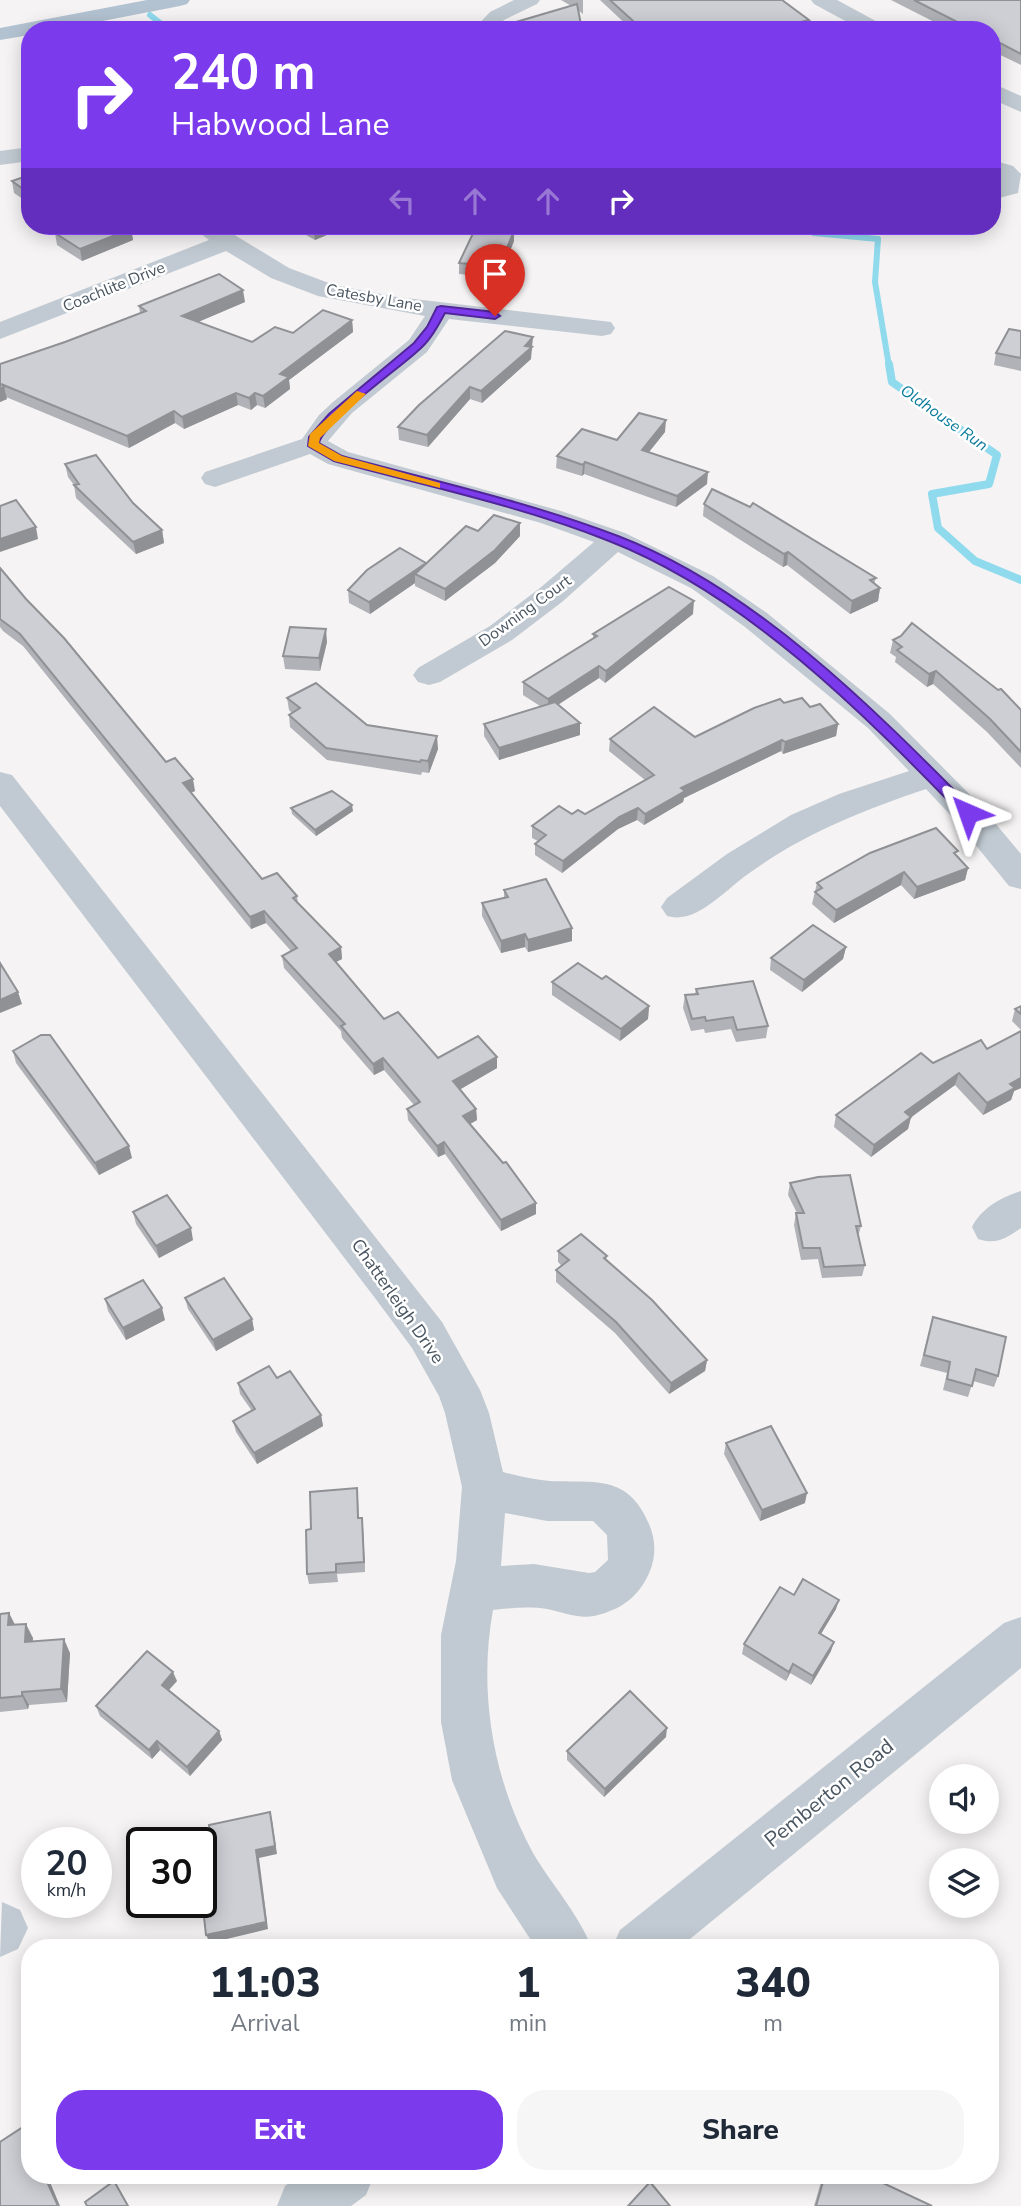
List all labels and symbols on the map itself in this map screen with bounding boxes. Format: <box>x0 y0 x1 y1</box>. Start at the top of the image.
pin <box>465 244 525 316</box>
street label: Coachlite Drive <box>60 256 168 318</box>
street label: Catesby Lane <box>324 279 424 317</box>
water label: Oldhouse Run <box>896 380 992 456</box>
street label: Downing Court <box>474 570 576 652</box>
position arrow <box>931 776 1005 850</box>
street label: Chatterleigh Drive <box>346 1234 450 1368</box>
street label: Pemberton Road <box>759 1732 899 1854</box>
speed limit sign: 30 <box>126 1827 217 1918</box>

